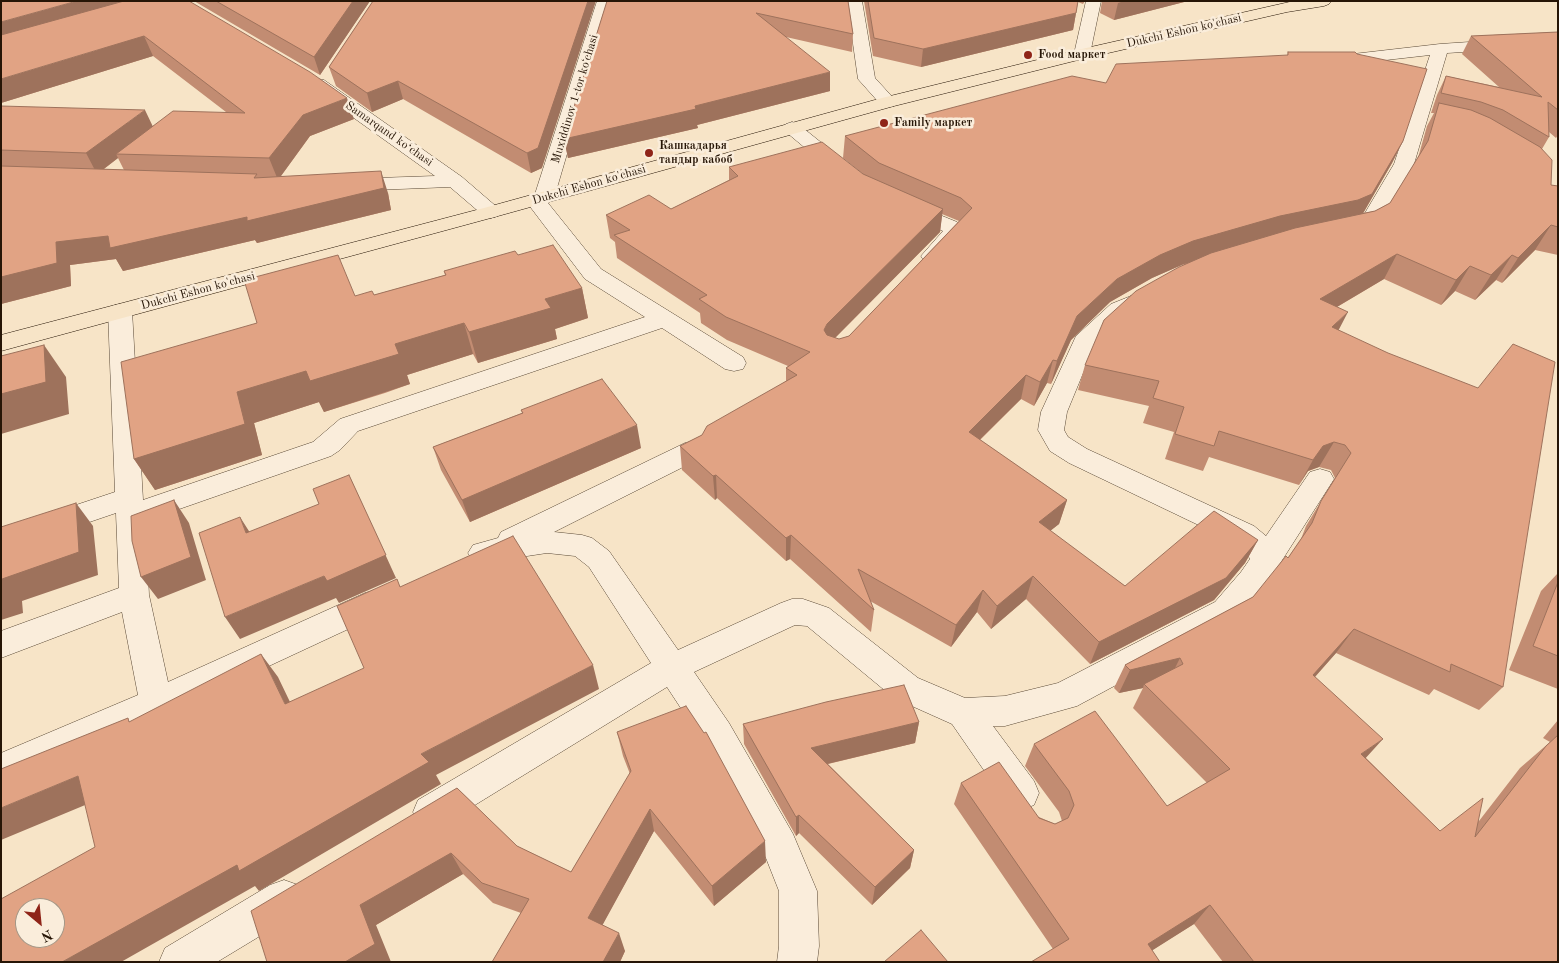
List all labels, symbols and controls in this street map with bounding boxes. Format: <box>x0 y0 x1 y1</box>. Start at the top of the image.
street label: Dukchi Eshon ko'chasi <box>1125 11 1243 51</box>
street label: Muxiddinov 1-tor koʻchasi <box>549 33 601 165</box>
place label: Food маркет <box>1038 48 1106 62</box>
marker: Food маркет <box>1022 49 1034 61</box>
street label: Samarqand ko‘chasi <box>342 98 436 170</box>
place label: Family маркет <box>894 116 972 130</box>
marker: Family маркет <box>878 117 890 129</box>
place label: Кашкадарья тандыр кабоб <box>659 139 733 167</box>
marker: Кашкадарья тандыр кабоб <box>643 147 655 159</box>
street label: Dukchi Eshon ko'chasi <box>531 162 647 208</box>
street label: Dukchi Eshon ko'chasi <box>139 269 257 313</box>
north arrow <box>15 898 65 948</box>
text: N <box>39 927 55 944</box>

